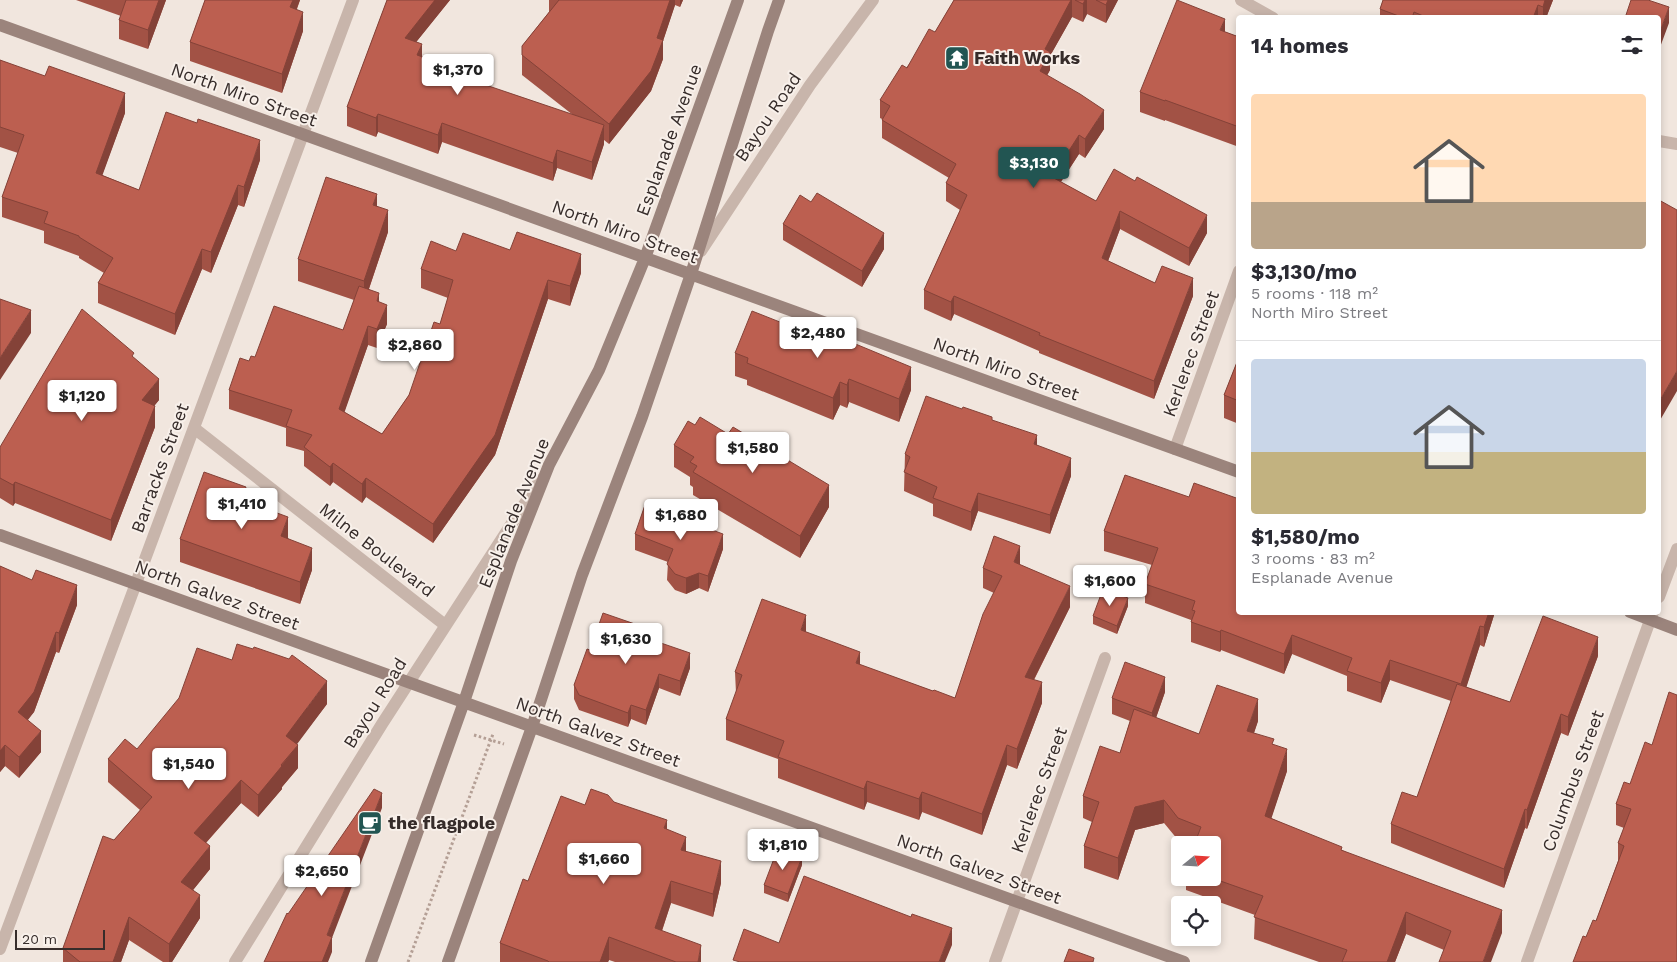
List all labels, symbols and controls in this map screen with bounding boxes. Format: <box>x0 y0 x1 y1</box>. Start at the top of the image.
icon: filters <box>1618 31 1646 59</box>
text: 14 homes <box>1251 33 1348 58</box>
temple icon: Faith Works <box>944 45 970 71</box>
place label: Faith Works <box>974 47 1081 68</box>
pin: $1,370 <box>417 54 499 96</box>
street label: North Miro Street <box>168 58 320 131</box>
text: $1,370 <box>433 60 483 79</box>
street label: Esplanade Avenue <box>631 61 706 219</box>
street label: Bayou Road <box>730 68 805 165</box>
icon: home <box>1404 126 1494 216</box>
pin: $3,130 <box>993 146 1075 189</box>
text: $3,130 <box>1009 153 1059 172</box>
street label: North Miro Street <box>549 195 701 268</box>
text: $3,130/mo <box>1251 259 1357 284</box>
text: 5 rooms · 118 m² <box>1251 284 1378 303</box>
street label: Kerlerec Street <box>1158 288 1223 420</box>
text: North Miro Street <box>1251 303 1388 322</box>
pin: $2,480 <box>777 316 859 359</box>
text: $2,480 <box>790 323 846 342</box>
pin: $2,860 <box>374 328 456 371</box>
street label: North Miro Street <box>930 332 1082 405</box>
text: $2,860 <box>388 335 442 354</box>
pin: $1,120 <box>41 380 123 422</box>
text: $1,120 <box>59 386 105 405</box>
icon: home <box>1404 392 1494 482</box>
street label: Barracks Street <box>126 400 193 536</box>
pin: $1,580 <box>712 432 794 474</box>
street label: Esplanade Avenue <box>474 435 553 591</box>
text: $1,580 <box>727 438 779 457</box>
pin: $1,410 <box>201 488 283 530</box>
text: $1,410 <box>218 494 266 513</box>
street label: Milne Boulevard <box>316 498 439 601</box>
pin: $1,680 <box>640 498 722 541</box>
text: $1,680 <box>655 505 707 524</box>
text: $1,580/mo <box>1251 524 1360 549</box>
text: 3 rooms · 83 m² <box>1251 549 1375 568</box>
street label: North Galvez Street <box>132 555 303 634</box>
pin: $1,600 <box>1069 564 1151 607</box>
text: Esplanade Avenue <box>1251 568 1393 587</box>
text: $1,600 <box>1084 571 1136 590</box>
pin: $1,630 <box>585 622 667 665</box>
text: $1,630 <box>600 629 652 648</box>
street label: Bayou Road <box>338 654 411 752</box>
street label: North Galvez Street <box>513 692 684 771</box>
street label: Columbus Street <box>1537 707 1608 854</box>
street label: Kerlerec Street <box>1006 724 1071 856</box>
pin: $1,540 <box>148 748 230 790</box>
text: $1,540 <box>163 754 215 773</box>
cafe icon: the flagpole <box>357 810 383 836</box>
place label: the flagpole <box>388 812 495 833</box>
pin: $1,810 <box>742 828 824 871</box>
street label: North Galvez Street <box>894 829 1065 908</box>
text: $1,810 <box>758 835 808 854</box>
north arrow <box>1171 836 1221 886</box>
map controls <box>1171 836 1221 946</box>
pin: $1,660 <box>563 842 645 885</box>
text: $1,660 <box>578 849 630 868</box>
pin: $2,650 <box>281 854 363 897</box>
text: $2,650 <box>295 861 349 880</box>
button: locate <box>1171 896 1221 946</box>
scale bar <box>15 927 105 950</box>
text: 20 m <box>22 931 57 947</box>

